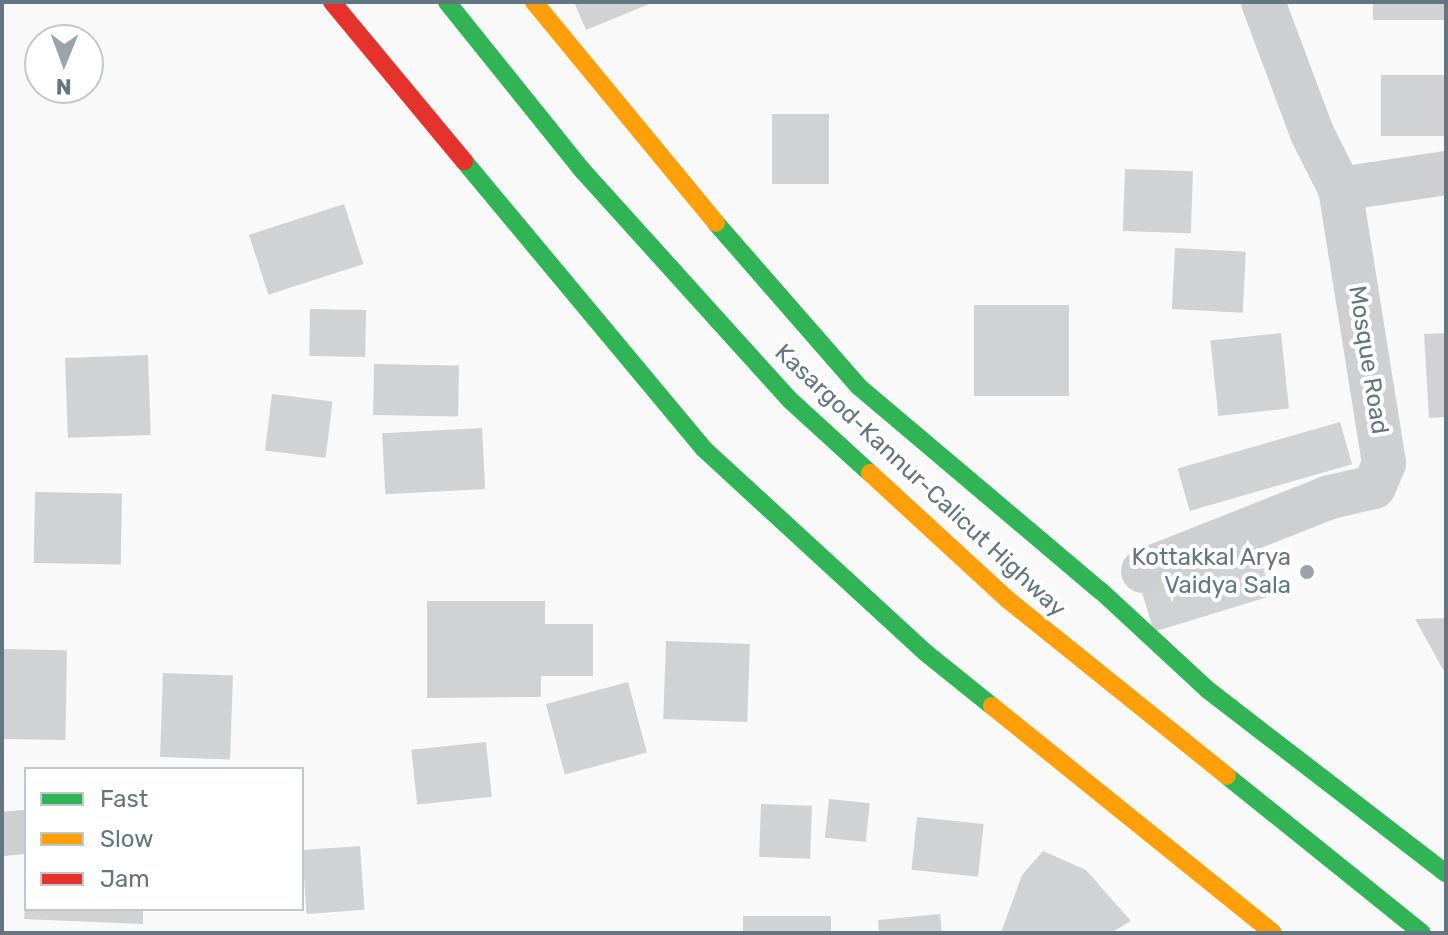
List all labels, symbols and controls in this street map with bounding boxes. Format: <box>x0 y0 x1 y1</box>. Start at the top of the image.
north arrow <box>24 24 104 104</box>
text: N <box>55 73 72 100</box>
street label: Mosque Road <box>1342 284 1394 436</box>
street label: Kasargod-Kannur-Calicut Highway <box>769 338 1071 624</box>
place label: Kottakkal Arya Vaidya Sala <box>1131 544 1291 600</box>
marker: Kottakkal Arya Vaidya Sala <box>1298 563 1316 581</box>
legend <box>24 767 304 911</box>
text: Fast <box>100 785 148 813</box>
text: Slow <box>100 825 153 853</box>
text: Jam <box>100 865 150 893</box>

